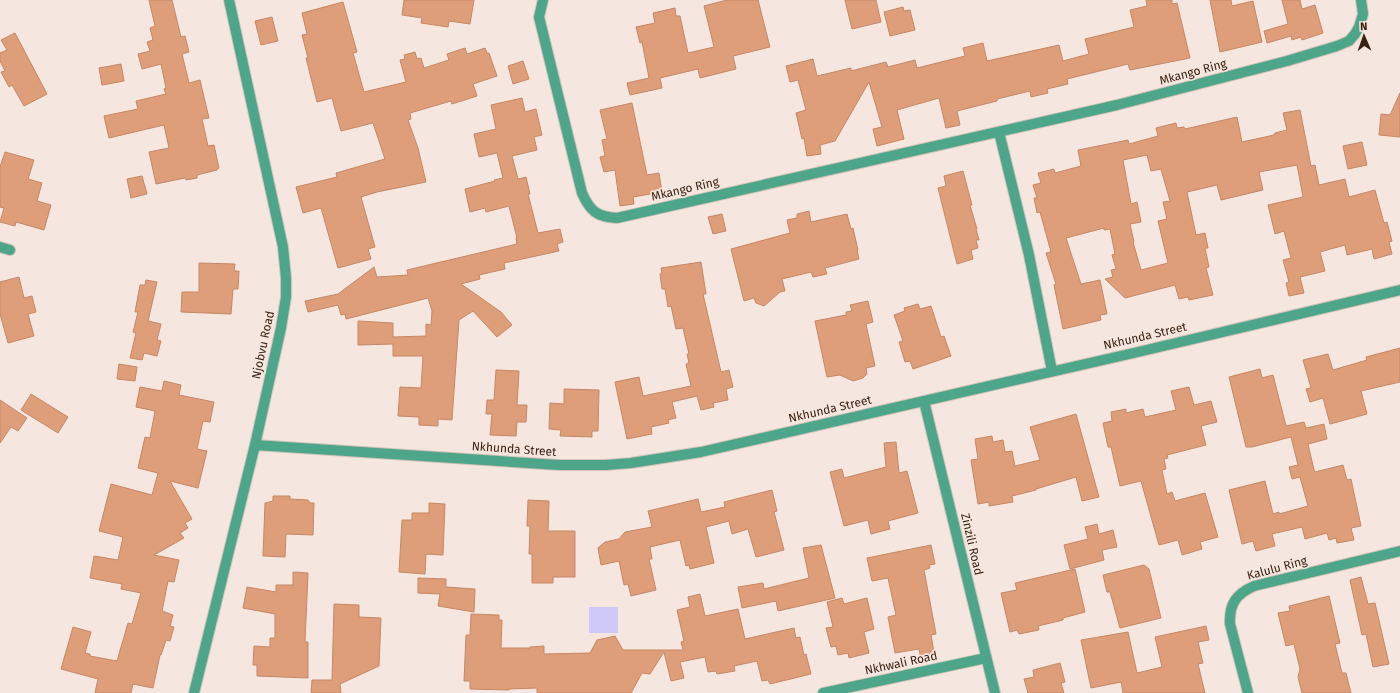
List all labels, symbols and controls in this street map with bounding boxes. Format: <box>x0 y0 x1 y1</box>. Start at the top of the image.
north arrow <box>1344 16 1384 56</box>
text: N <box>1360 20 1368 33</box>
street label: Mkango Ring <box>1158 56 1229 88</box>
street label: Mkango Ring <box>650 174 721 204</box>
street label: Njobvu Road <box>249 310 277 380</box>
street label: Nkhunda Street <box>1102 319 1189 352</box>
street label: Nkhunda Street <box>787 392 874 425</box>
street label: Nkhunda Street <box>471 439 557 459</box>
street label: Zinzili Road <box>958 512 986 576</box>
street label: Kalulu Ring <box>1245 553 1309 583</box>
street label: Nkhwali Road <box>863 648 939 678</box>

